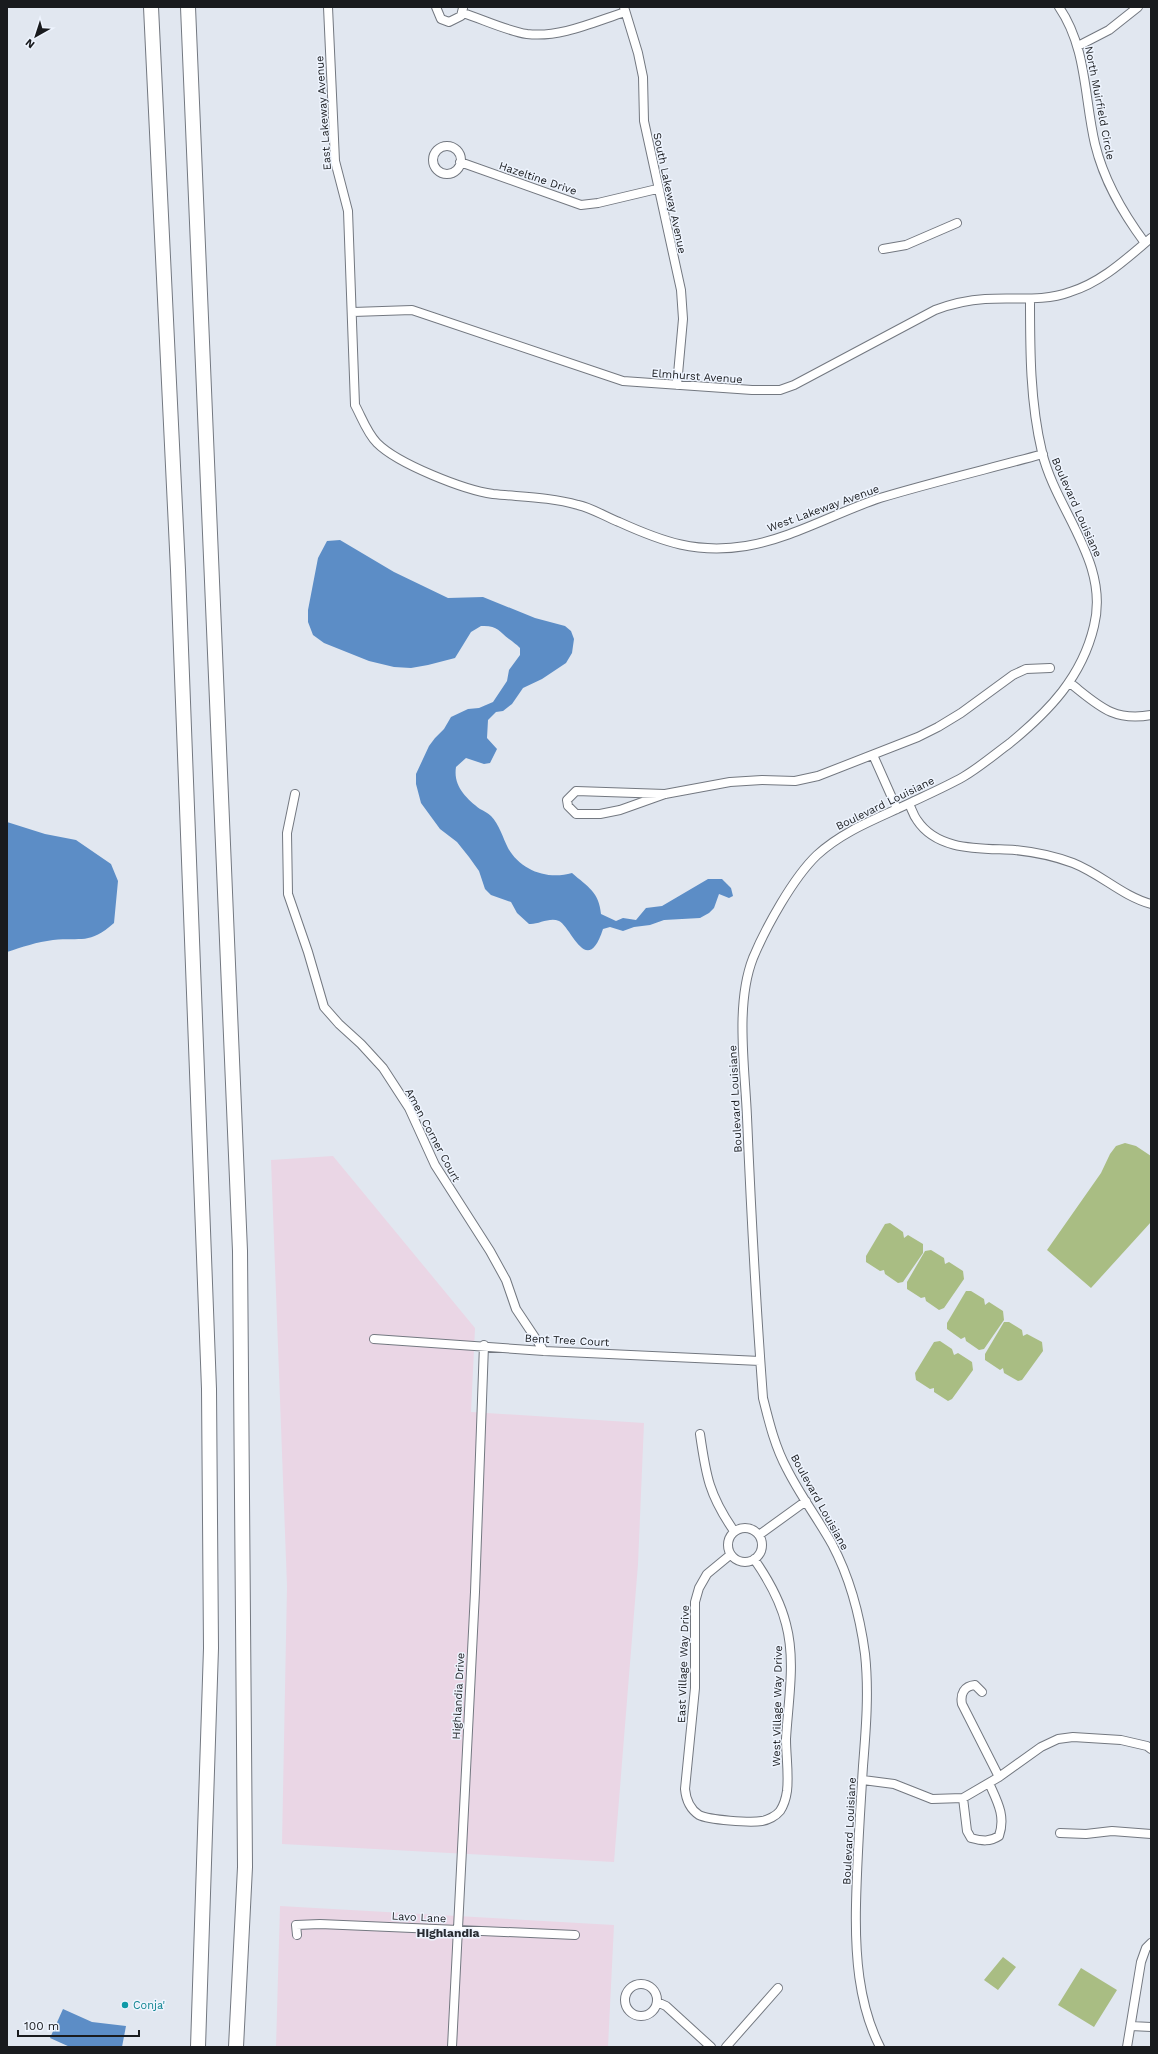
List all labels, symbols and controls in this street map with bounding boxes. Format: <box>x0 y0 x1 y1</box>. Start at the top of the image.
north arrow <box>16 16 56 56</box>
text: N <box>23 36 37 51</box>
street label: North Muirfield Circle <box>1082 45 1117 161</box>
street label: East Lakeway Avenue <box>313 55 334 171</box>
street label: South Lakeway Avenue <box>650 131 689 255</box>
street label: Hazeltine Drive <box>497 159 578 198</box>
street label: Elmhurst Avenue <box>651 367 743 386</box>
street label: Boulevard Louisiane <box>1049 455 1104 559</box>
street label: West Lakeway Avenue <box>765 482 881 535</box>
street label: Boulevard Louisiane <box>834 774 936 833</box>
street label: Boulevard Louisiane <box>726 1045 745 1153</box>
street label: Amen Corner Court <box>402 1086 463 1185</box>
street label: Bent Tree Court <box>524 1332 610 1349</box>
street label: Boulevard Louisiane <box>788 1452 851 1553</box>
street label: East Village Way Drive <box>675 1605 692 1723</box>
street label: West Village Way Drive <box>770 1645 785 1767</box>
street label: Highlandia Drive <box>450 1652 467 1740</box>
street label: Boulevard Louisiane <box>840 1777 859 1885</box>
street label: Lavo Lane <box>391 1910 447 1925</box>
district label: Highlandia <box>417 1926 480 1940</box>
place label: Conja' <box>133 1999 165 2012</box>
marker: Conja' <box>120 2000 130 2010</box>
scale bar <box>18 2012 139 2038</box>
text: 100 m <box>24 2019 59 2033</box>

